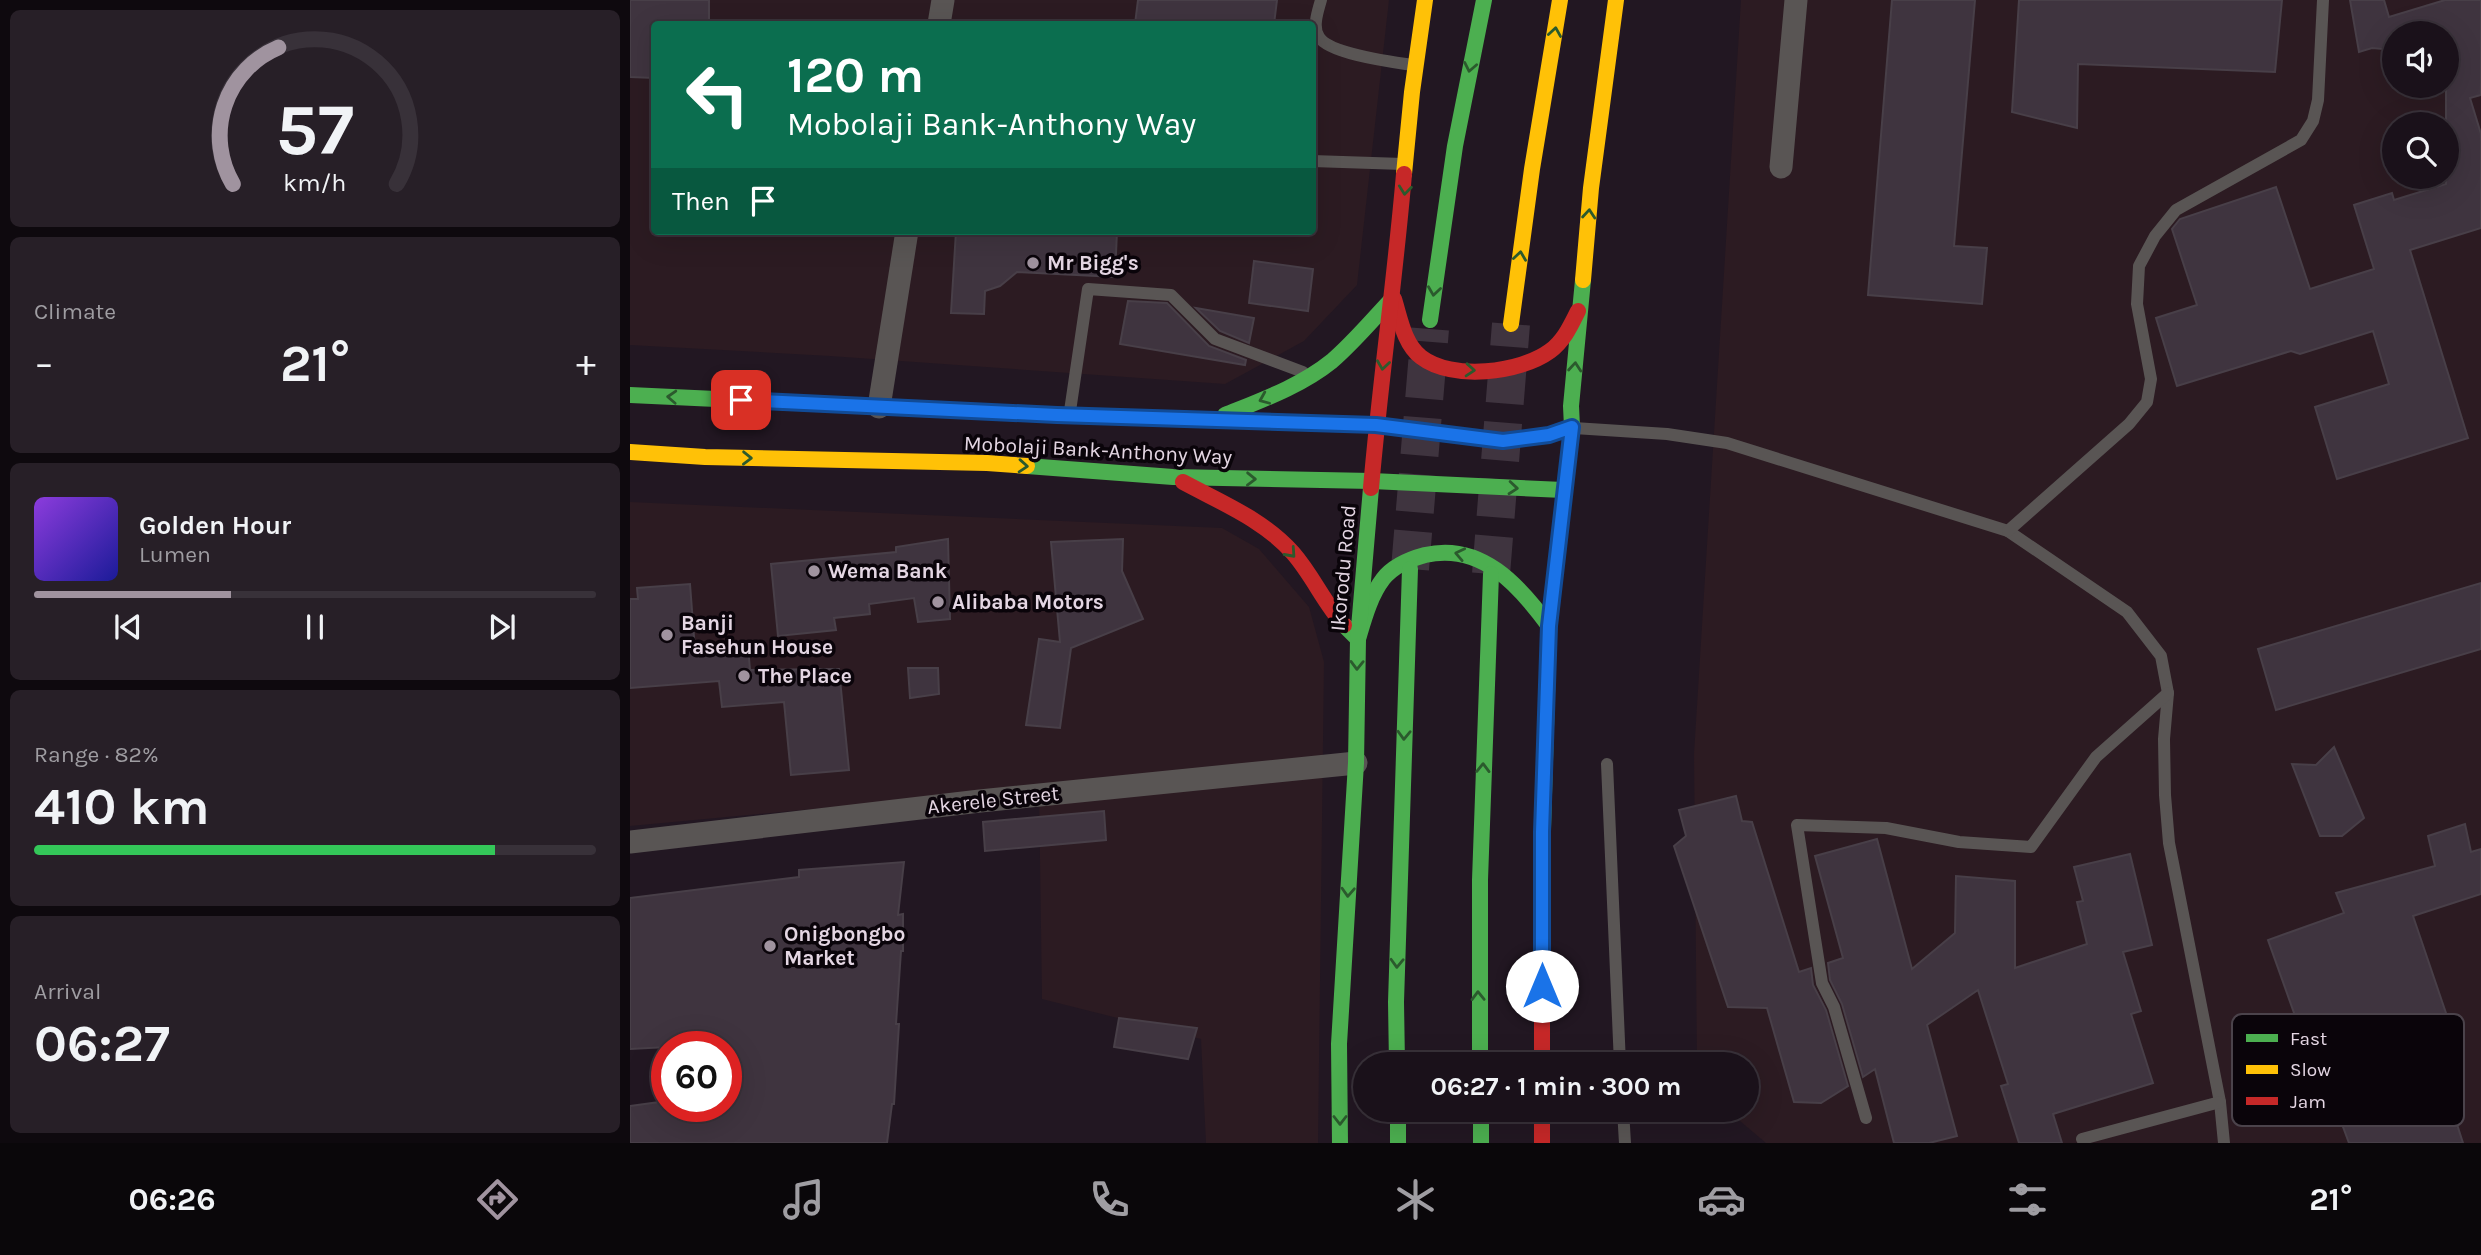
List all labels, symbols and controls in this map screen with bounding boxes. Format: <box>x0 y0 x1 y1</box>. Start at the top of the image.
map controls <box>2382 21 2459 189</box>
button: sound <box>2382 21 2459 98</box>
one-way arrow <box>1547 26 1562 38</box>
text: 120 m <box>787 47 924 104</box>
icon: left <box>672 49 763 140</box>
one-way arrow <box>1464 61 1479 73</box>
text: 57 <box>276 88 354 173</box>
text: Mobolaji Bank-Anthony Way <box>787 106 1196 143</box>
button: search <box>2382 112 2459 189</box>
text: km/h <box>283 168 347 197</box>
icon: arrive <box>744 182 782 220</box>
one-way arrow <box>1397 184 1412 195</box>
text: Then <box>672 186 730 217</box>
one-way arrow <box>1581 209 1596 220</box>
place label: Mr Bigg's <box>1047 251 1139 275</box>
one-way arrow <box>1512 251 1527 262</box>
marker: Mr Bigg's <box>1025 255 1041 271</box>
one-way arrow <box>1427 286 1442 297</box>
text: Climate <box>34 298 116 325</box>
text: 21° <box>280 333 350 394</box>
text: − <box>34 341 54 386</box>
text: + <box>576 341 596 386</box>
one-way arrow <box>1376 360 1391 371</box>
one-way arrow <box>1567 361 1582 372</box>
one-way arrow <box>1465 362 1476 377</box>
pin <box>711 370 771 430</box>
icon: arrive <box>722 381 760 419</box>
one-way arrow <box>666 389 677 404</box>
one-way arrow <box>1259 391 1271 405</box>
street label: Mobolaji Bank-Anthony Way <box>963 431 1233 469</box>
one-way arrow <box>742 450 753 465</box>
one-way arrow <box>1018 458 1029 473</box>
one-way arrow <box>1245 471 1256 486</box>
one-way arrow <box>1507 480 1519 495</box>
street label: Ikorodu Road <box>1326 504 1360 632</box>
text: Golden Hour <box>139 510 291 541</box>
text: Lumen <box>139 541 211 568</box>
one-way arrow <box>1283 545 1295 558</box>
one-way arrow <box>1454 547 1466 562</box>
place label: Wema Bank <box>828 559 948 583</box>
marker: Wema Bank <box>806 563 822 579</box>
place label: Alibaba Motors <box>952 590 1104 614</box>
marker: Alibaba Motors <box>930 594 946 610</box>
icon: previous <box>109 608 147 646</box>
icon: pause <box>296 608 334 646</box>
icon: next <box>483 608 521 646</box>
place label: Banji Fasehun House <box>681 611 833 659</box>
marker: Banji Fasehun House <box>659 627 675 643</box>
one-way arrow <box>1350 660 1365 671</box>
place label: The Place <box>758 664 852 688</box>
marker: The Place <box>736 668 752 684</box>
one-way arrow <box>1397 730 1412 741</box>
text: Range · 82% <box>34 741 159 768</box>
one-way arrow <box>1475 763 1490 774</box>
text: 410 km <box>34 776 210 837</box>
street label: Akerele Street <box>926 781 1060 819</box>
one-way arrow <box>1341 887 1356 898</box>
place label: Onigbongbo Market <box>784 922 905 970</box>
marker: Onigbongbo Market <box>762 938 778 954</box>
position arrow <box>1505 949 1579 1023</box>
one-way arrow <box>1390 958 1405 969</box>
text: Arrival <box>34 978 101 1005</box>
one-way arrow <box>1471 990 1486 1001</box>
text: 06:27 <box>34 1013 170 1074</box>
legend <box>2232 1014 2464 1126</box>
text: Fast <box>2290 1028 2327 1050</box>
speed limit sign: 60 <box>651 1031 742 1122</box>
text: Slow <box>2290 1059 2331 1081</box>
text: 06:27 · 1 min · 300 m <box>1431 1071 1681 1102</box>
text: Jam <box>2290 1091 2326 1113</box>
one-way arrow <box>1332 1115 1348 1125</box>
icon: directions <box>473 1175 522 1224</box>
icon: music <box>779 1175 828 1224</box>
icon: phone <box>1085 1175 1134 1224</box>
icon: climate <box>1391 1175 1440 1224</box>
icon: car <box>1697 1175 1746 1224</box>
icon: filters <box>2003 1175 2052 1224</box>
text: 06:26 <box>129 1181 216 1218</box>
text: 21° <box>2309 1181 2352 1218</box>

